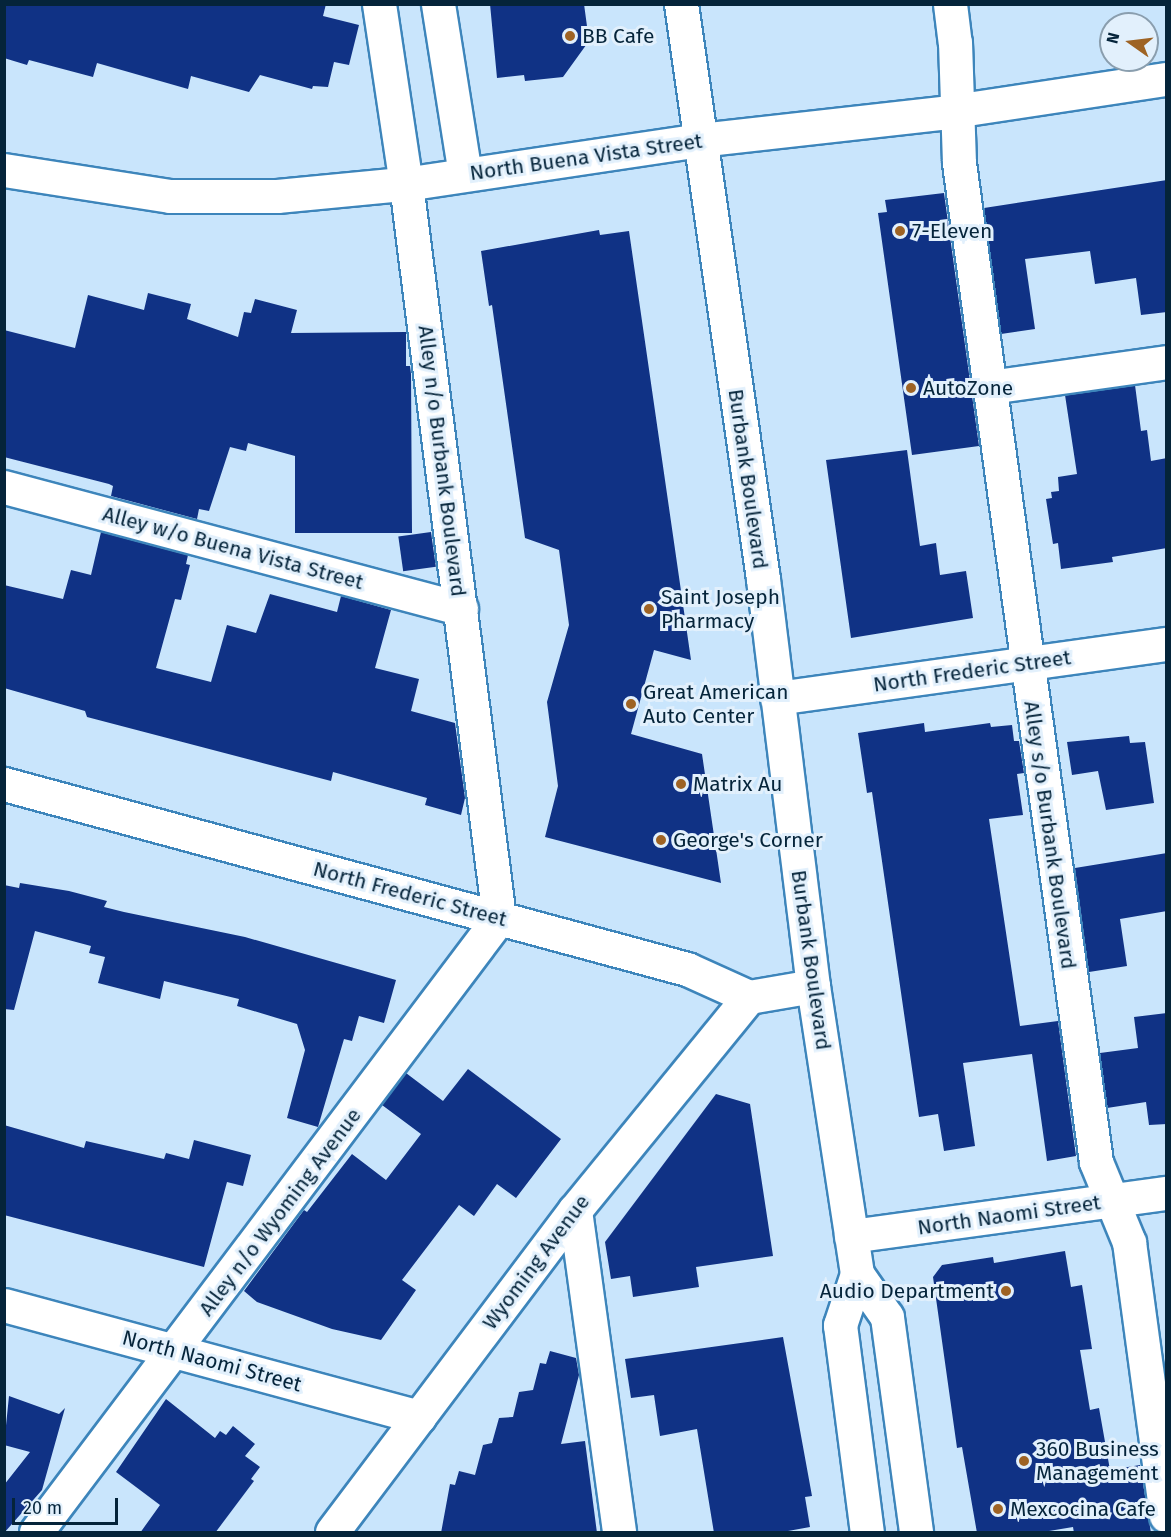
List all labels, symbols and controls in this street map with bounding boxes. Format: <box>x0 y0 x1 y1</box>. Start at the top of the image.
north arrow <box>1099 12 1159 72</box>
place label: BB Cafe <box>582 23 654 49</box>
marker: BB Cafe <box>563 29 577 43</box>
text: N <box>1102 31 1123 45</box>
street label: North Buena Vista Street <box>468 128 704 186</box>
place label: 7-Eleven <box>912 218 992 244</box>
marker: 7-Eleven <box>893 224 907 238</box>
street label: Alley n/o Burbank Boulevard <box>413 324 471 598</box>
place label: AutoZone <box>923 375 1013 401</box>
marker: AutoZone <box>904 381 918 395</box>
street label: Burbank Boulevard <box>723 387 773 571</box>
street label: Alley w/o Buena Vista Street <box>100 501 366 595</box>
place label: Saint Joseph Pharmacy <box>661 584 780 634</box>
marker: Saint Joseph Pharmacy <box>642 602 656 616</box>
street label: North Frederic Street <box>872 645 1072 697</box>
place label: Great American Auto Center <box>643 679 789 729</box>
marker: Great American Auto Center <box>624 697 638 711</box>
street label: Alley s/o Burbank Boulevard <box>1019 699 1081 971</box>
place label: Matrix Au <box>693 771 782 797</box>
marker: Matrix Au <box>674 777 688 791</box>
place label: George's Corner <box>673 827 823 853</box>
marker: George's Corner <box>654 833 668 847</box>
street label: North Frederic Street <box>310 856 510 932</box>
street label: Burbank Boulevard <box>786 868 836 1052</box>
street label: Alley n/o Wyoming Avenue <box>194 1103 366 1321</box>
street label: Wyoming Avenue <box>477 1190 595 1334</box>
street label: North Naomi Street <box>916 1190 1102 1240</box>
place label: Audio Department <box>820 1278 994 1304</box>
marker: Audio Department <box>999 1284 1013 1298</box>
street label: North Naomi Street <box>120 1325 304 1397</box>
place label: 360 Business Management <box>1036 1436 1159 1486</box>
marker: 360 Business Management <box>1017 1454 1031 1468</box>
scale bar <box>15 1486 122 1524</box>
place label: Mexcocina Cafe <box>1010 1496 1156 1522</box>
text: 20 m <box>23 1497 62 1519</box>
marker: Mexcocina Cafe <box>991 1502 1005 1516</box>

